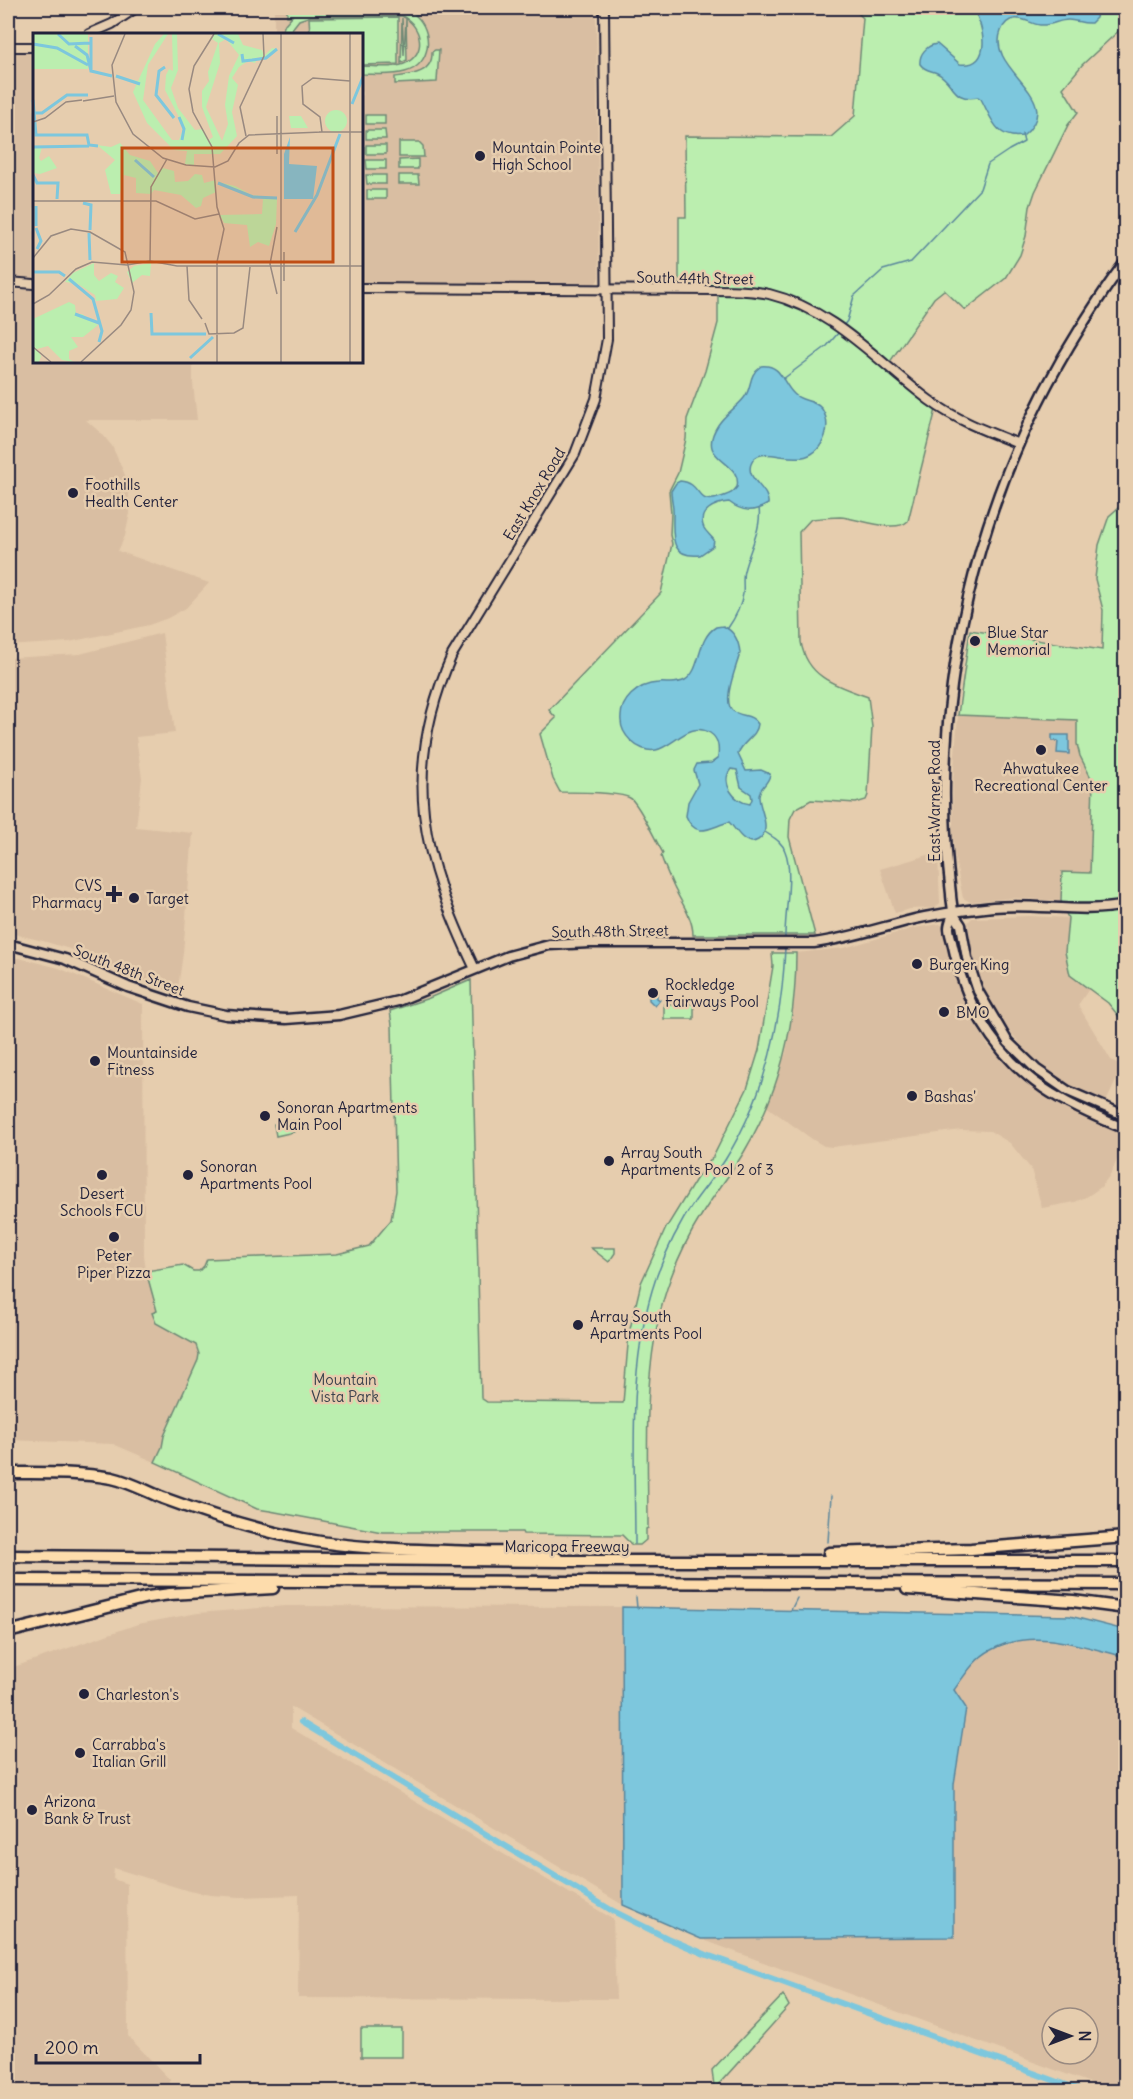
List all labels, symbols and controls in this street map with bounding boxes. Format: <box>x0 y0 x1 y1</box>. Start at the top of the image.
inset map <box>33 33 363 363</box>
place label: Mountain Pointe High School <box>492 138 601 174</box>
marker: Mountain Pointe High School <box>473 149 487 163</box>
street label: South 44th Street <box>636 267 754 289</box>
street label: East Knox Road <box>499 444 569 544</box>
place label: Foothills Health Center <box>85 475 178 511</box>
marker: Foothills Health Center <box>66 486 80 500</box>
place label: Blue Star Memorial <box>987 623 1050 659</box>
marker: Blue Star Memorial <box>968 634 982 648</box>
street label: East Warner Road <box>925 740 944 862</box>
marker: Ahwatukee Recreational Center <box>1034 743 1048 757</box>
place label: Ahwatukee Recreational Center <box>974 759 1108 795</box>
place label: CVS Pharmacy <box>32 876 102 912</box>
marker: CVS Pharmacy <box>107 887 121 901</box>
place label: Target <box>146 889 189 908</box>
marker: Target <box>127 891 141 905</box>
street label: South 48th Street <box>551 920 669 942</box>
street label: South 48th Street <box>71 940 187 1000</box>
place label: Burger King <box>929 955 1009 974</box>
marker: Burger King <box>910 957 924 971</box>
place label: Rockledge Fairways Pool <box>665 975 759 1011</box>
marker: Rockledge Fairways Pool <box>646 986 660 1000</box>
place label: BMO <box>956 1003 990 1022</box>
marker: BMO <box>937 1005 951 1019</box>
place label: Mountainside Fitness <box>107 1043 197 1079</box>
marker: Mountainside Fitness <box>88 1054 102 1068</box>
place label: Bashas' <box>924 1087 976 1106</box>
marker: Bashas' <box>905 1089 919 1103</box>
place label: Sonoran Apartments Main Pool <box>277 1098 417 1134</box>
marker: Sonoran Apartments Main Pool <box>258 1109 272 1123</box>
place label: Array South Apartments Pool 2 of 3 <box>621 1143 774 1179</box>
marker: Array South Apartments Pool 2 of 3 <box>602 1154 616 1168</box>
place label: Sonoran Apartments Pool <box>200 1157 312 1193</box>
marker: Desert Schools FCU <box>95 1168 109 1182</box>
marker: Sonoran Apartments Pool <box>181 1168 195 1182</box>
place label: Desert Schools FCU <box>60 1184 144 1220</box>
marker: Peter Piper Pizza <box>107 1230 121 1244</box>
place label: Peter Piper Pizza <box>77 1246 151 1282</box>
place label: Array South Apartments Pool <box>590 1307 702 1343</box>
marker: Array South Apartments Pool <box>571 1318 585 1332</box>
park label: Mountain Vista Park <box>311 1370 379 1406</box>
street label: Maricopa Freeway <box>504 1537 630 1556</box>
place label: Charleston's <box>96 1685 179 1704</box>
marker: Charleston's <box>77 1687 91 1701</box>
place label: Carrabba's Italian Grill <box>92 1735 166 1771</box>
marker: Carrabba's Italian Grill <box>73 1746 87 1760</box>
place label: Arizona Bank & Trust <box>44 1792 131 1828</box>
marker: Arizona Bank & Trust <box>25 1803 39 1817</box>
north arrow <box>1040 2006 1100 2066</box>
scale bar <box>36 2027 200 2065</box>
text: N <box>1075 2030 1095 2042</box>
text: 200 m <box>45 2036 99 2059</box>

